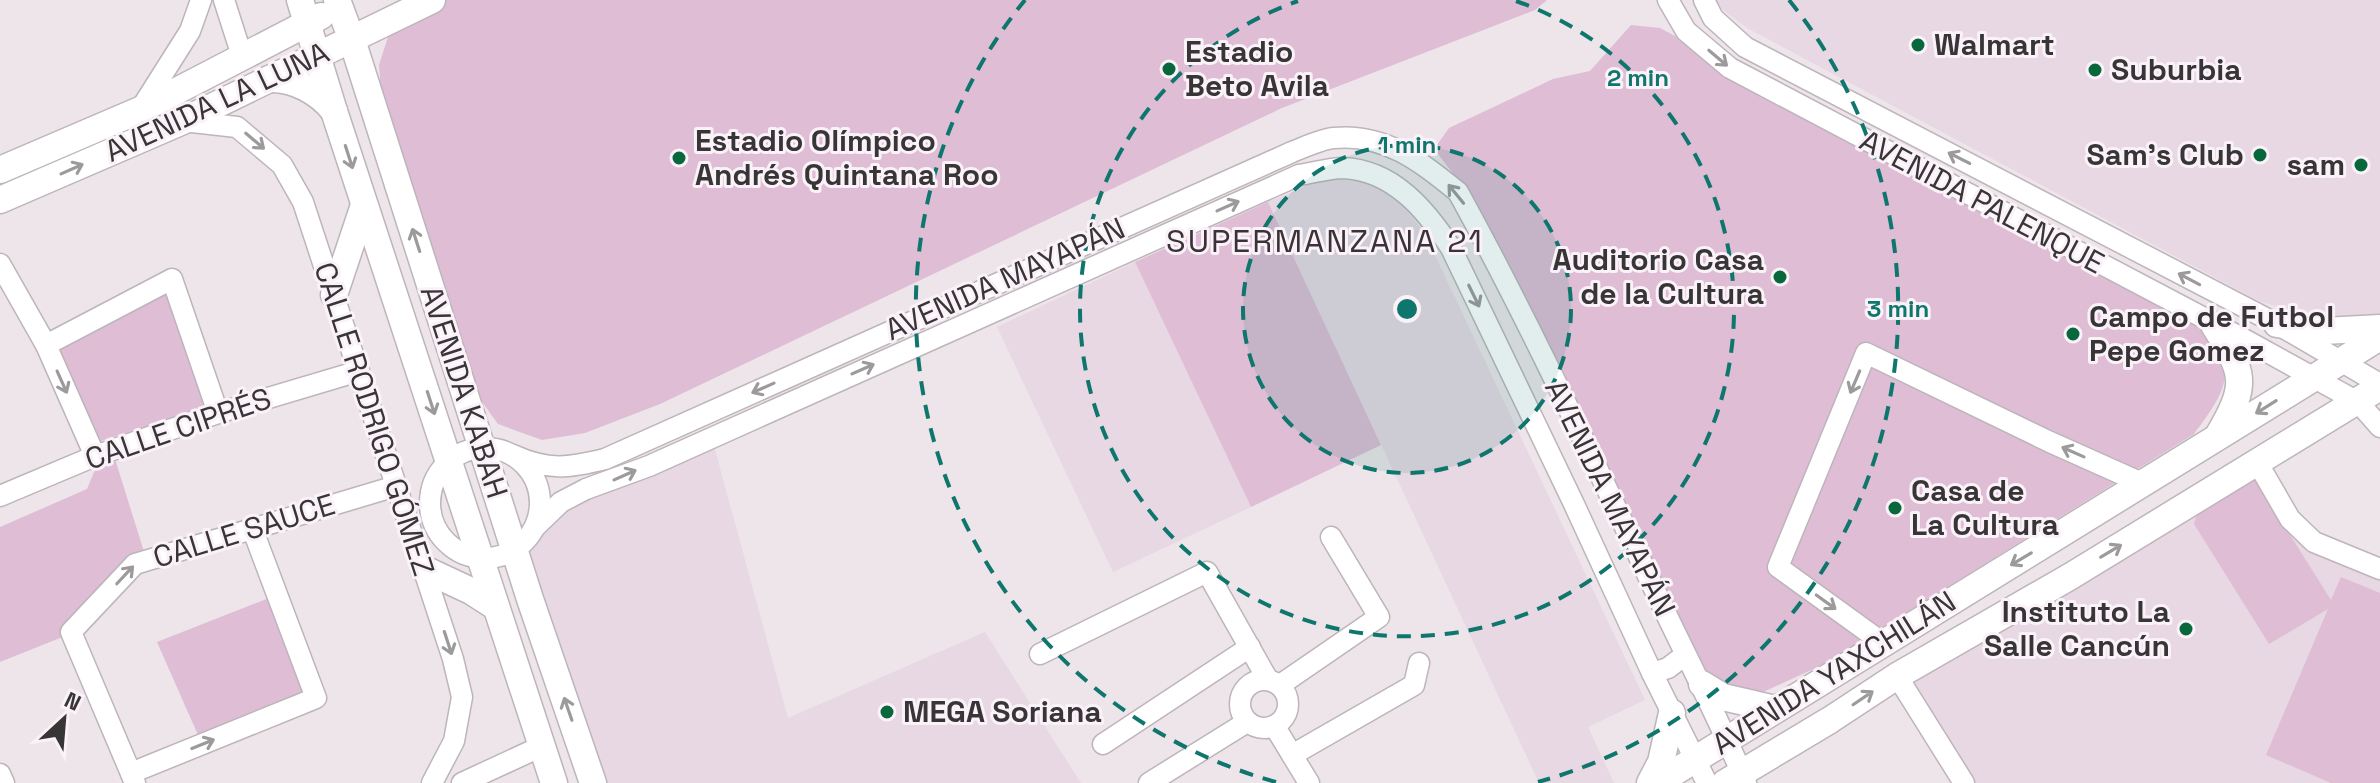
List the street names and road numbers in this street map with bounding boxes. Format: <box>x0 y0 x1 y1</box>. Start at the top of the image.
street label: AVENIDA LA LUNA <box>98 32 335 171</box>
street label: AVENIDA PALENQUE <box>1853 121 2111 282</box>
street label: AVENIDA MAYAPÁN <box>879 208 1131 349</box>
street label: CALLE RODRIGO GÓMEZ <box>305 257 444 581</box>
street label: AVENIDA KABAH <box>412 281 517 503</box>
street label: AVENIDA MAYAPÁN <box>1536 373 1685 622</box>
street label: CALLE CIPRÉS <box>80 378 276 479</box>
street label: CALLE SAUCE <box>148 484 340 577</box>
street label: AVENIDA YAXCHILÁN <box>1705 582 1963 763</box>

